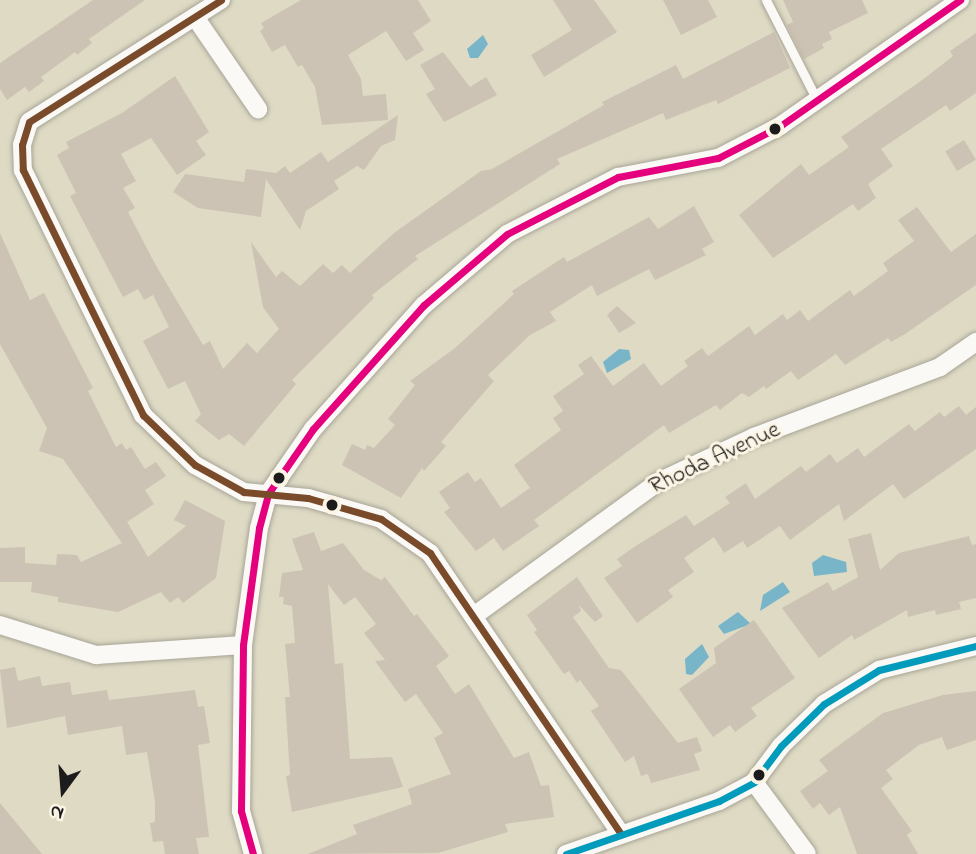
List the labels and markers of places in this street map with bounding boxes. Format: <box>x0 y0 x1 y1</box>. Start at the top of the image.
unlabelled marker <box>768 122 782 136</box>
unlabelled marker <box>272 471 286 485</box>
unlabelled marker <box>325 498 339 512</box>
unlabelled marker <box>752 768 766 782</box>

